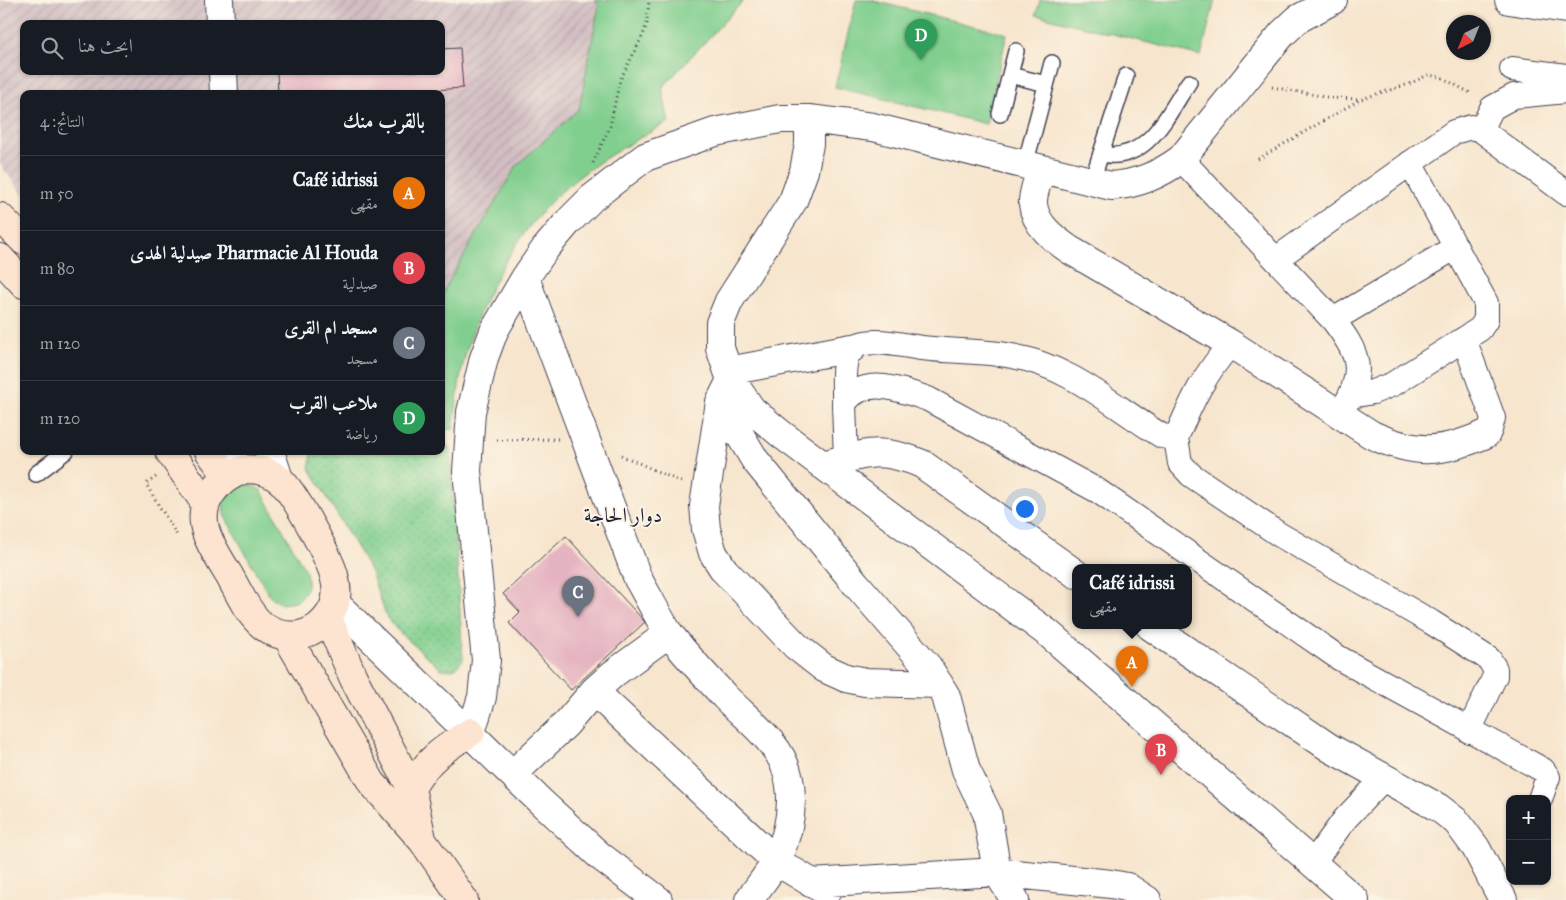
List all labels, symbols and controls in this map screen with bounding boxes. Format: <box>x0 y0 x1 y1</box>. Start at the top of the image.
north arrow <box>1446 15 1491 60</box>
pin: D <box>905 19 937 60</box>
search box <box>20 20 445 75</box>
icon: search <box>38 34 66 62</box>
text: ابحث هنا <box>78 34 133 57</box>
text: بالقرب منك <box>343 108 425 134</box>
text: النتائج: 4 <box>40 112 85 131</box>
text: Café idrissi <box>293 168 378 191</box>
text: 50 m <box>40 184 74 203</box>
text: A <box>404 184 414 203</box>
text: مقهى <box>350 194 378 213</box>
text: Pharmacie Al Houda صيدلية الهدى <box>130 241 378 264</box>
text: 80 m <box>40 259 75 278</box>
text: B <box>404 259 414 278</box>
text: صيدلية <box>343 274 378 293</box>
text: مسجد ام القرى <box>284 316 378 339</box>
text: 120 m <box>40 334 80 353</box>
text: C <box>404 334 414 353</box>
text: مسجد <box>347 349 378 368</box>
text: ملاعب القرب <box>289 391 378 414</box>
text: 120 m <box>40 409 80 428</box>
text: D <box>403 409 415 428</box>
text: رياضة <box>346 424 378 443</box>
your location <box>1012 496 1038 522</box>
district label: دوار الحاجة <box>584 502 662 528</box>
popup <box>1072 564 1192 629</box>
text: Café idrissi <box>1089 571 1175 594</box>
pin: C <box>562 576 594 617</box>
text: مقهى <box>1089 597 1117 616</box>
pin: A <box>1116 646 1148 687</box>
pin: B <box>1145 734 1177 775</box>
map controls <box>1506 795 1551 885</box>
button: + <box>1506 795 1551 840</box>
button: − <box>1506 840 1551 885</box>

